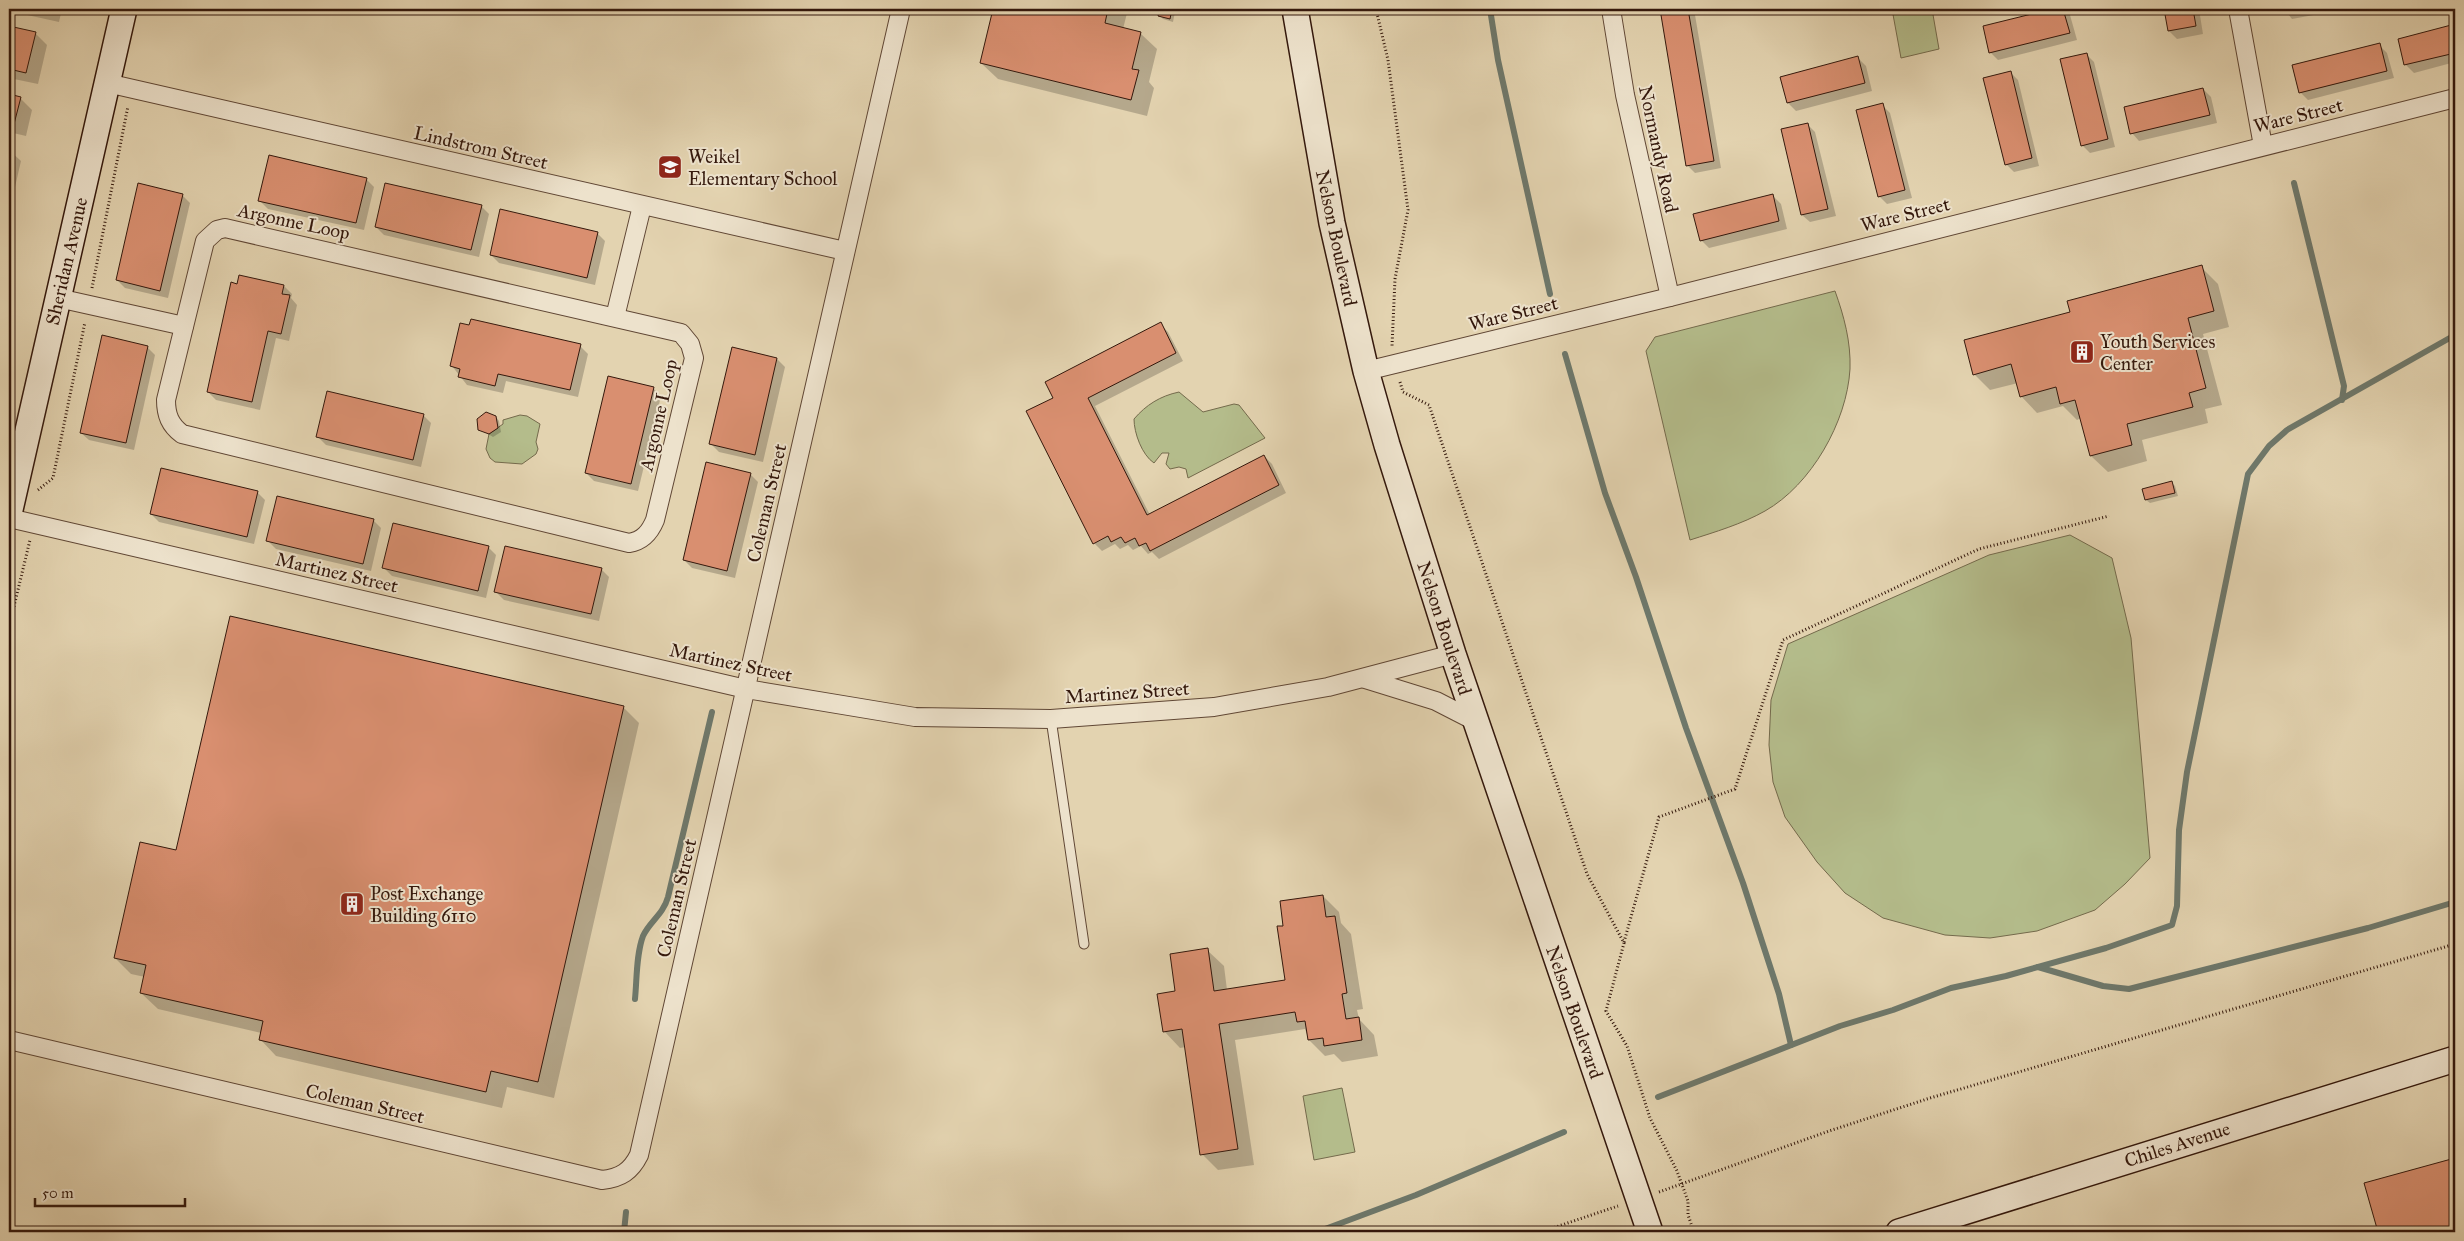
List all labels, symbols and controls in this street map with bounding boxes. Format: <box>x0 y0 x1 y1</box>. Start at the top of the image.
street label: Normandy Road <box>1634 83 1683 215</box>
street label: Ware Street <box>2251 93 2345 138</box>
street label: Lindstrom Street <box>412 121 550 174</box>
place label: Weikel Elementary School <box>688 145 838 190</box>
school or university icon: Weikel Elementary School <box>657 154 683 180</box>
street label: Nelson Boulevard <box>1311 168 1362 309</box>
street label: Ware Street <box>1858 192 1952 237</box>
street label: Sheridan Avenue <box>41 195 92 327</box>
street label: Argonne Loop <box>235 198 352 246</box>
street label: Ware Street <box>1466 291 1560 336</box>
place label: Youth Services Center <box>2100 330 2215 375</box>
building icon: Youth Services Center <box>2069 339 2095 365</box>
street label: Argonne Loop <box>634 357 683 474</box>
street label: Coleman Street <box>742 441 791 565</box>
street label: Martinez Street <box>273 547 401 598</box>
street label: Nelson Boulevard <box>1412 559 1477 698</box>
street label: Martinez Street <box>667 638 795 687</box>
street label: Martinez Street <box>1064 677 1190 708</box>
street label: Coleman Street <box>652 836 701 960</box>
place label: Post Exchange Building 6110 <box>370 882 484 928</box>
building icon: Post Exchange Building 6110 <box>339 891 365 917</box>
street label: Nelson Boulevard <box>1541 943 1608 1082</box>
street label: Coleman Street <box>303 1079 427 1128</box>
street label: Chiles Avenue <box>2121 1117 2233 1172</box>
scale bar <box>35 1176 185 1208</box>
text: 50 m <box>42 1184 74 1202</box>

